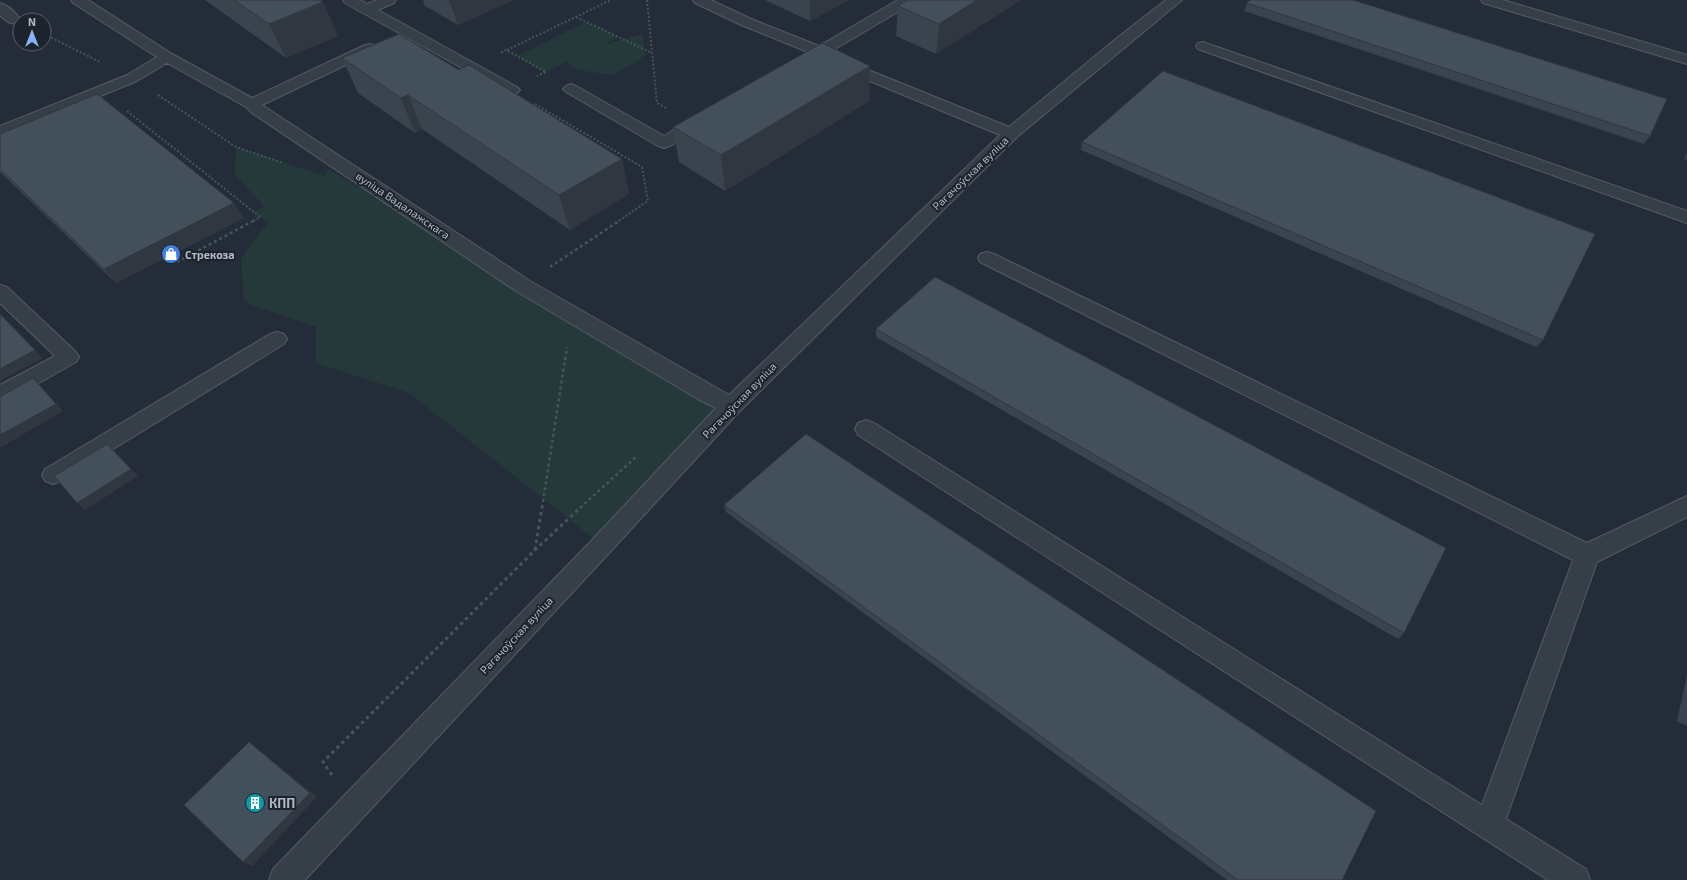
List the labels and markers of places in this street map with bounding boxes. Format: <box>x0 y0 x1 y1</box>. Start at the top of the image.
shop icon: Стрекоза <box>160 243 182 265</box>
place label: Стрекоза <box>185 248 235 261</box>
building icon: КПП <box>244 792 266 814</box>
place label: КПП <box>269 795 295 811</box>

